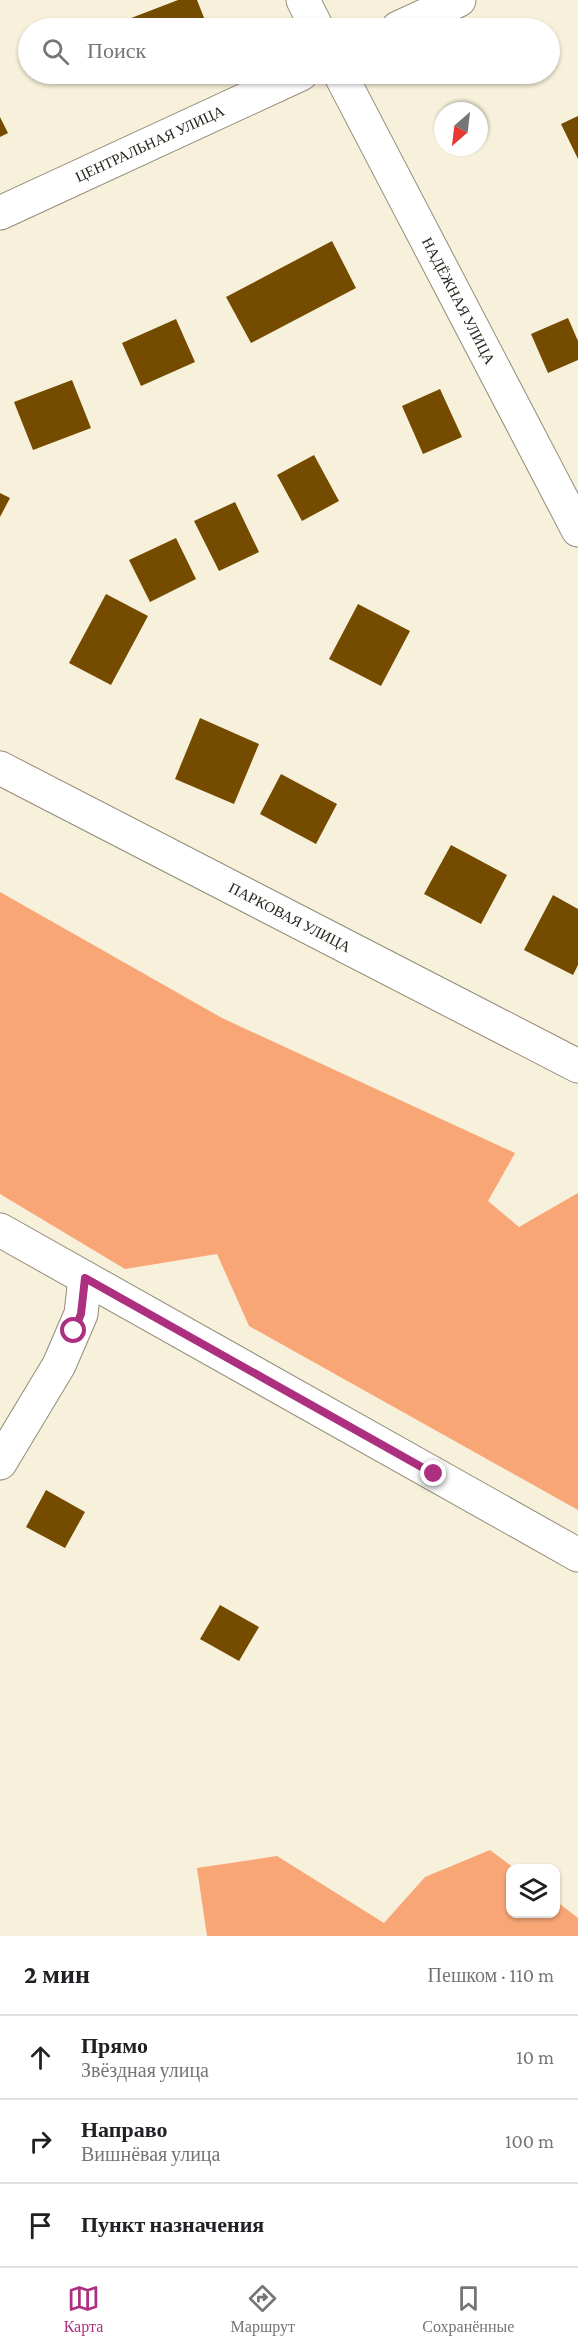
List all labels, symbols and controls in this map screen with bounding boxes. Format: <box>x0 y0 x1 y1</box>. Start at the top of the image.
search box <box>18 18 560 84</box>
icon: search <box>39 35 72 68</box>
text: Поиск <box>87 38 146 63</box>
street label: ЦЕНТРАЛЬНАЯ УЛИЦА <box>73 102 227 185</box>
north arrow <box>434 102 488 156</box>
street label: НАДЁЖНАЯ УЛИЦА <box>419 235 498 367</box>
street label: ПАРКОВАЯ УЛИЦА <box>226 879 354 955</box>
route start <box>60 1317 86 1343</box>
route end <box>420 1460 446 1486</box>
map controls <box>506 1864 560 1918</box>
button: layers <box>506 1864 560 1918</box>
text: 2 мин <box>24 1960 90 1989</box>
text: Пешком · 110 m <box>428 1964 554 1986</box>
text: Прямо <box>81 2033 148 2058</box>
icon: ahead <box>24 2041 57 2074</box>
text: 10 m <box>516 2046 554 2068</box>
text: Звёздная улица <box>81 2059 209 2081</box>
text: Направо <box>81 2117 167 2142</box>
icon: right <box>24 2125 57 2158</box>
text: 100 m <box>505 2130 554 2152</box>
text: Вишнёвая улица <box>81 2143 220 2165</box>
icon: arrive <box>24 2209 57 2242</box>
text: Пункт назначения <box>81 2212 264 2237</box>
tab: Карта <box>64 2282 103 2336</box>
tab: Маршрут <box>231 2282 295 2336</box>
tab: Сохранённые <box>422 2282 514 2336</box>

